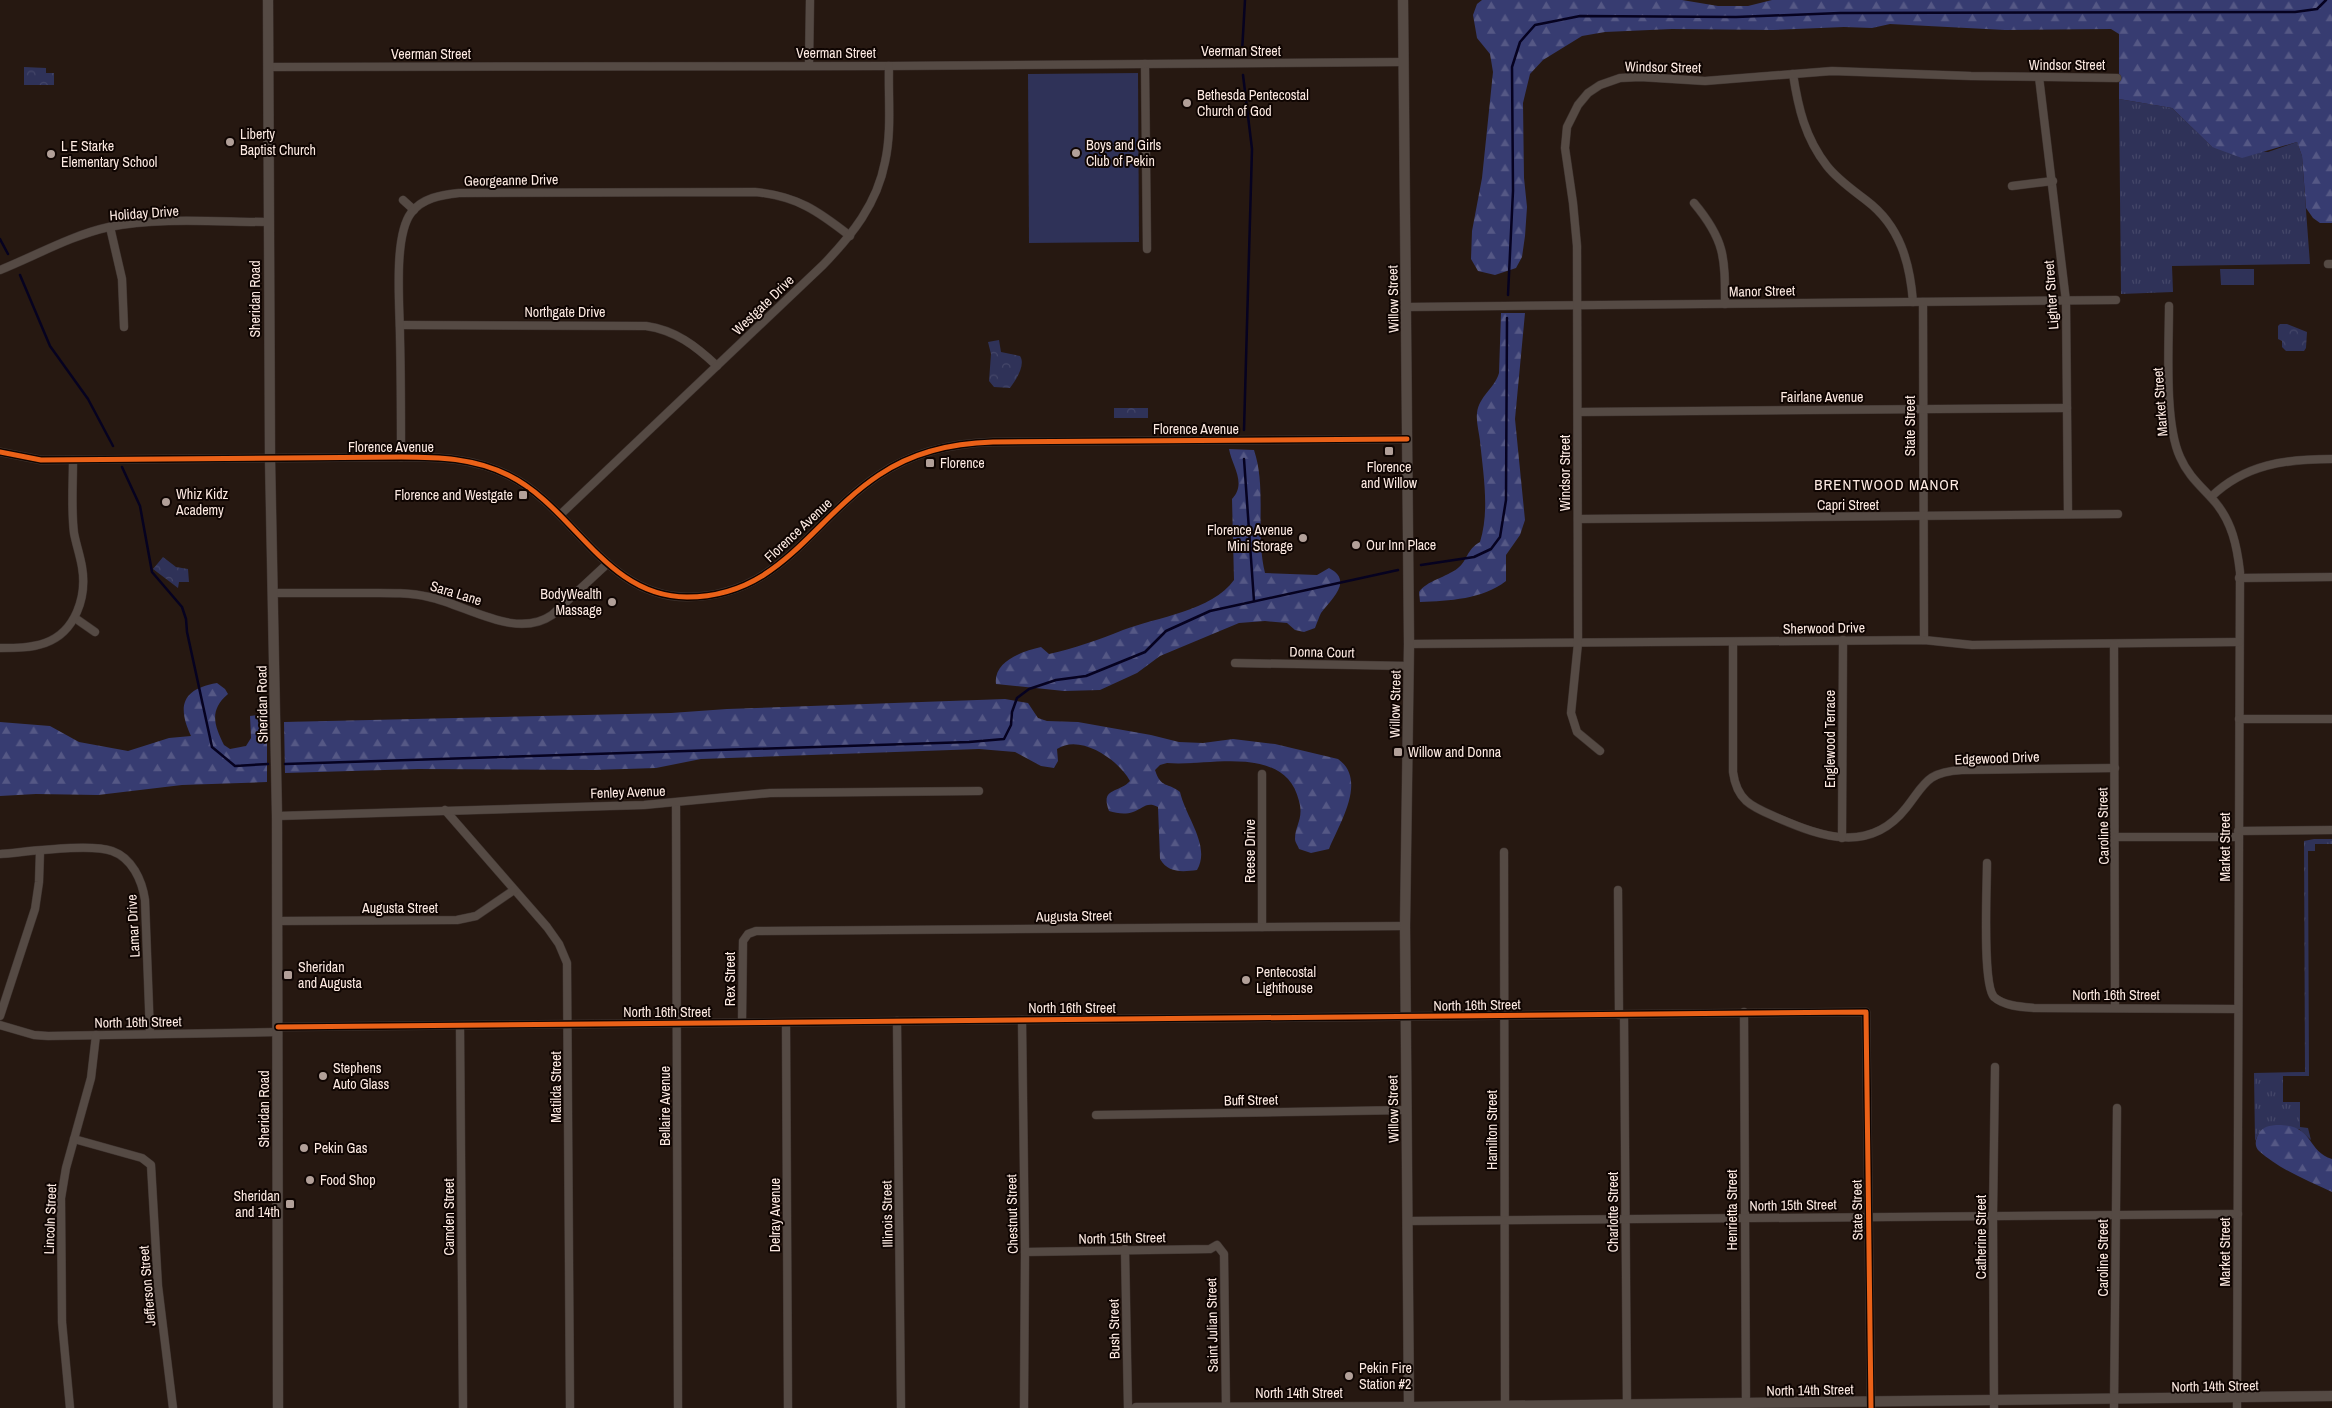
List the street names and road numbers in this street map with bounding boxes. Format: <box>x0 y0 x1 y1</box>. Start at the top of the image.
street label: Veerman Street <box>1201 42 1281 60</box>
street label: Veerman Street <box>796 44 876 62</box>
street label: Veerman Street <box>391 45 471 63</box>
street label: Windsor Street <box>2029 56 2105 74</box>
street label: Windsor Street <box>1625 57 1701 77</box>
street label: Georgeanne Drive <box>464 170 558 190</box>
street label: Holiday Drive <box>109 202 179 224</box>
street label: Sheridan Road <box>246 260 264 338</box>
street label: Lighter Street <box>2040 260 2062 330</box>
street label: Willow Street <box>1383 265 1403 333</box>
street label: Westgate Drive <box>728 271 798 339</box>
street label: Manor Street <box>1729 281 1795 301</box>
street label: Northgate Drive <box>524 303 606 321</box>
street label: Market Street <box>2149 367 2171 437</box>
street label: Fairlane Avenue <box>1781 388 1863 406</box>
street label: State Street <box>1901 396 1919 456</box>
street label: Florence Avenue <box>1153 420 1239 438</box>
street label: Windsor Street <box>1556 435 1574 511</box>
street label: Florence Avenue <box>348 438 434 456</box>
street label: Florence Avenue <box>760 494 836 566</box>
street label: Capri Street <box>1817 496 1879 514</box>
street label: Sara Lane <box>428 577 484 609</box>
street label: Sherwood Drive <box>1783 618 1865 638</box>
street label: Donna Court <box>1289 642 1355 662</box>
street label: Sheridan Road <box>252 665 272 743</box>
street label: Willow Street <box>1385 670 1405 738</box>
street label: Englewood Terrace <box>1821 690 1839 788</box>
street label: Edgewood Drive <box>1954 748 2040 768</box>
street label: Fenley Avenue <box>590 782 666 802</box>
street label: Caroline Street <box>2093 787 2113 865</box>
street label: Market Street <box>2216 813 2234 881</box>
street label: Reese Drive <box>1241 819 1259 883</box>
street label: Lamar Drive <box>122 894 144 958</box>
street label: Augusta Street <box>361 899 438 917</box>
street label: Augusta Street <box>1035 906 1112 926</box>
street label: Rex Street <box>721 952 739 1006</box>
street label: North 16th Street <box>2072 986 2160 1004</box>
street label: North 16th Street <box>1433 995 1521 1015</box>
street label: North 16th Street <box>1028 999 1116 1017</box>
street label: North 16th Street <box>623 1003 711 1021</box>
street label: North 16th Street <box>94 1012 182 1032</box>
street label: Matilda Street <box>547 1051 565 1123</box>
street label: Bellaire Avenue <box>656 1066 674 1146</box>
street label: Sheridan Road <box>255 1070 273 1148</box>
street label: Willow Street <box>1383 1075 1403 1143</box>
street label: Hamilton Street <box>1483 1090 1501 1170</box>
street label: Buff Street <box>1224 1091 1278 1109</box>
street label: Henrietta Street <box>1723 1169 1741 1251</box>
street label: Charlotte Street <box>1604 1172 1622 1252</box>
street label: Chestnut Street <box>1002 1174 1022 1254</box>
street label: Camden Street <box>440 1178 458 1256</box>
street label: Delray Avenue <box>766 1178 784 1252</box>
street label: Illinois Street <box>877 1180 897 1248</box>
street label: State Street <box>1847 1180 1867 1240</box>
street label: Lincoln Street <box>40 1183 60 1255</box>
street label: North 15th Street <box>1749 1195 1837 1215</box>
street label: Catherine Street <box>1972 1195 1990 1279</box>
street label: Market Street <box>2216 1218 2234 1286</box>
street label: Caroline Street <box>2094 1219 2112 1297</box>
street label: North 15th Street <box>1078 1228 1166 1248</box>
street label: Jefferson Street <box>135 1245 159 1327</box>
street label: Saint Julian Street <box>1202 1278 1222 1372</box>
street label: Bush Street <box>1104 1299 1124 1359</box>
street label: North 14th Street <box>2171 1376 2259 1396</box>
street label: North 14th Street <box>1766 1380 1854 1400</box>
street label: North 14th Street <box>1255 1384 1343 1402</box>

